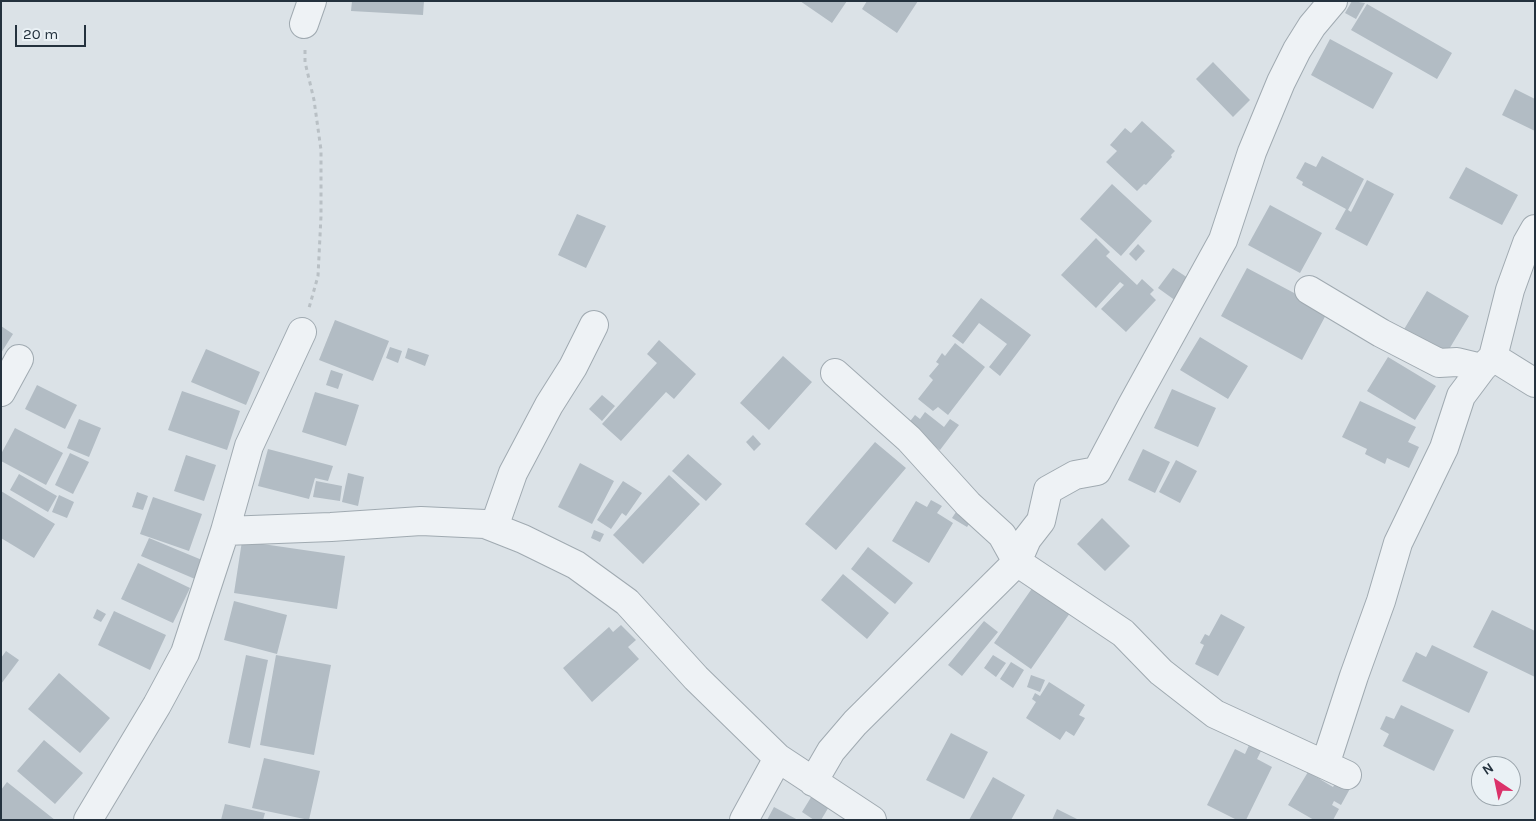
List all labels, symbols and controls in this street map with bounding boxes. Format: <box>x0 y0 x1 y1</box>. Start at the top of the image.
scale bar <box>18 15 89 47</box>
text: 20 m <box>23 25 58 43</box>
north arrow <box>1471 756 1521 806</box>
text: N <box>1479 759 1497 779</box>

